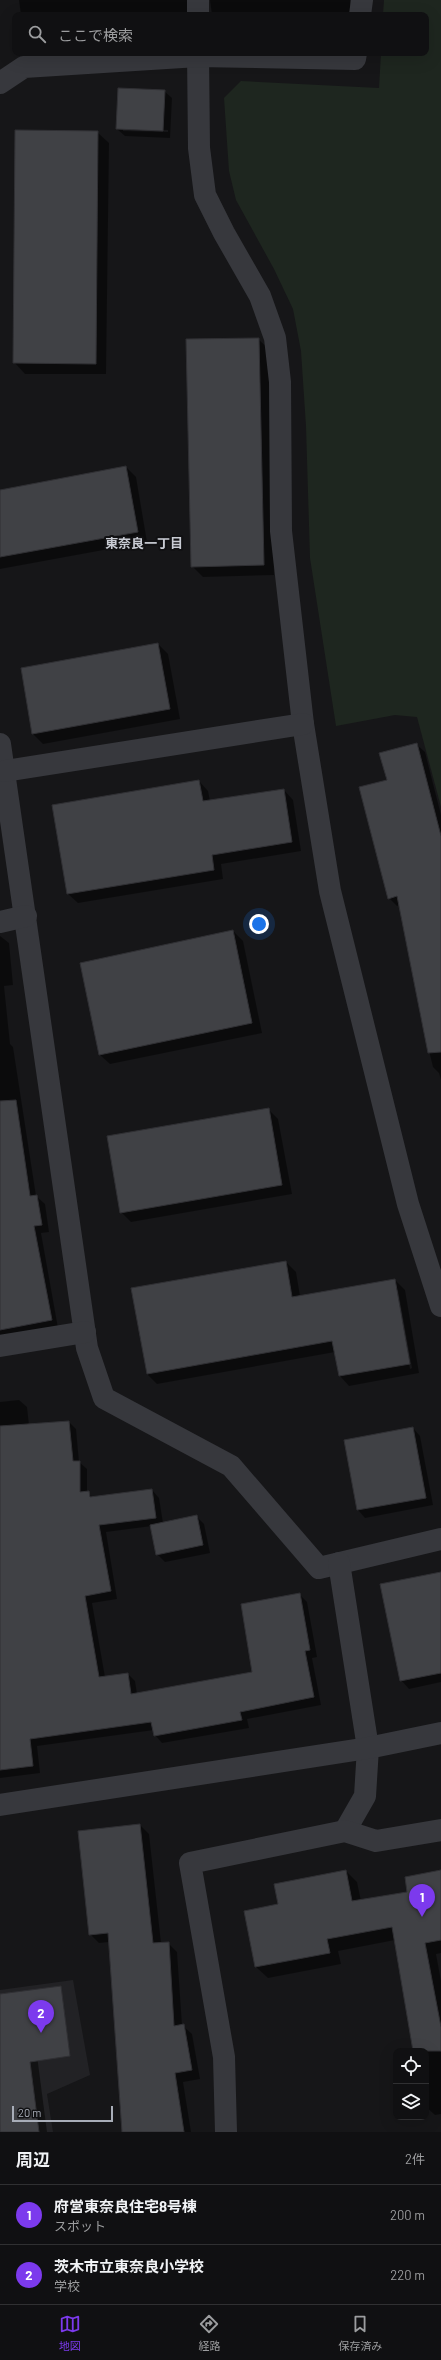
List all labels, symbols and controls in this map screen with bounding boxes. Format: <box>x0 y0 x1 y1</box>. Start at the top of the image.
search box <box>12 12 429 56</box>
icon: search <box>26 23 48 45</box>
text: ここで検索 <box>58 26 133 44</box>
district label: 東奈良一丁目 <box>105 535 183 551</box>
your location <box>249 914 269 934</box>
pin: 1 <box>409 1884 435 1917</box>
pin: 2 <box>28 2000 54 2033</box>
map controls <box>393 2048 429 2120</box>
button: locate <box>393 2048 429 2084</box>
button: layers <box>393 2084 429 2120</box>
scale bar <box>12 2104 113 2123</box>
text: 20 m <box>18 2106 41 2119</box>
text: 周辺 <box>16 2149 50 2169</box>
text: 2件 <box>405 2151 425 2167</box>
text: 府営東奈良住宅8号棟 <box>54 2197 197 2215</box>
text: 1 <box>27 2207 31 2223</box>
text: 200 m <box>390 2207 425 2223</box>
text: スポット <box>54 2218 106 2234</box>
text: 茨木市立東奈良小学校 <box>54 2257 204 2275</box>
text: 2 <box>25 2267 33 2283</box>
text: 220 m <box>390 2267 425 2283</box>
text: 学校 <box>54 2278 80 2294</box>
tab: 地図 <box>59 2313 81 2353</box>
tab: 経路 <box>198 2313 220 2353</box>
tab: 保存済み <box>338 2313 382 2353</box>

